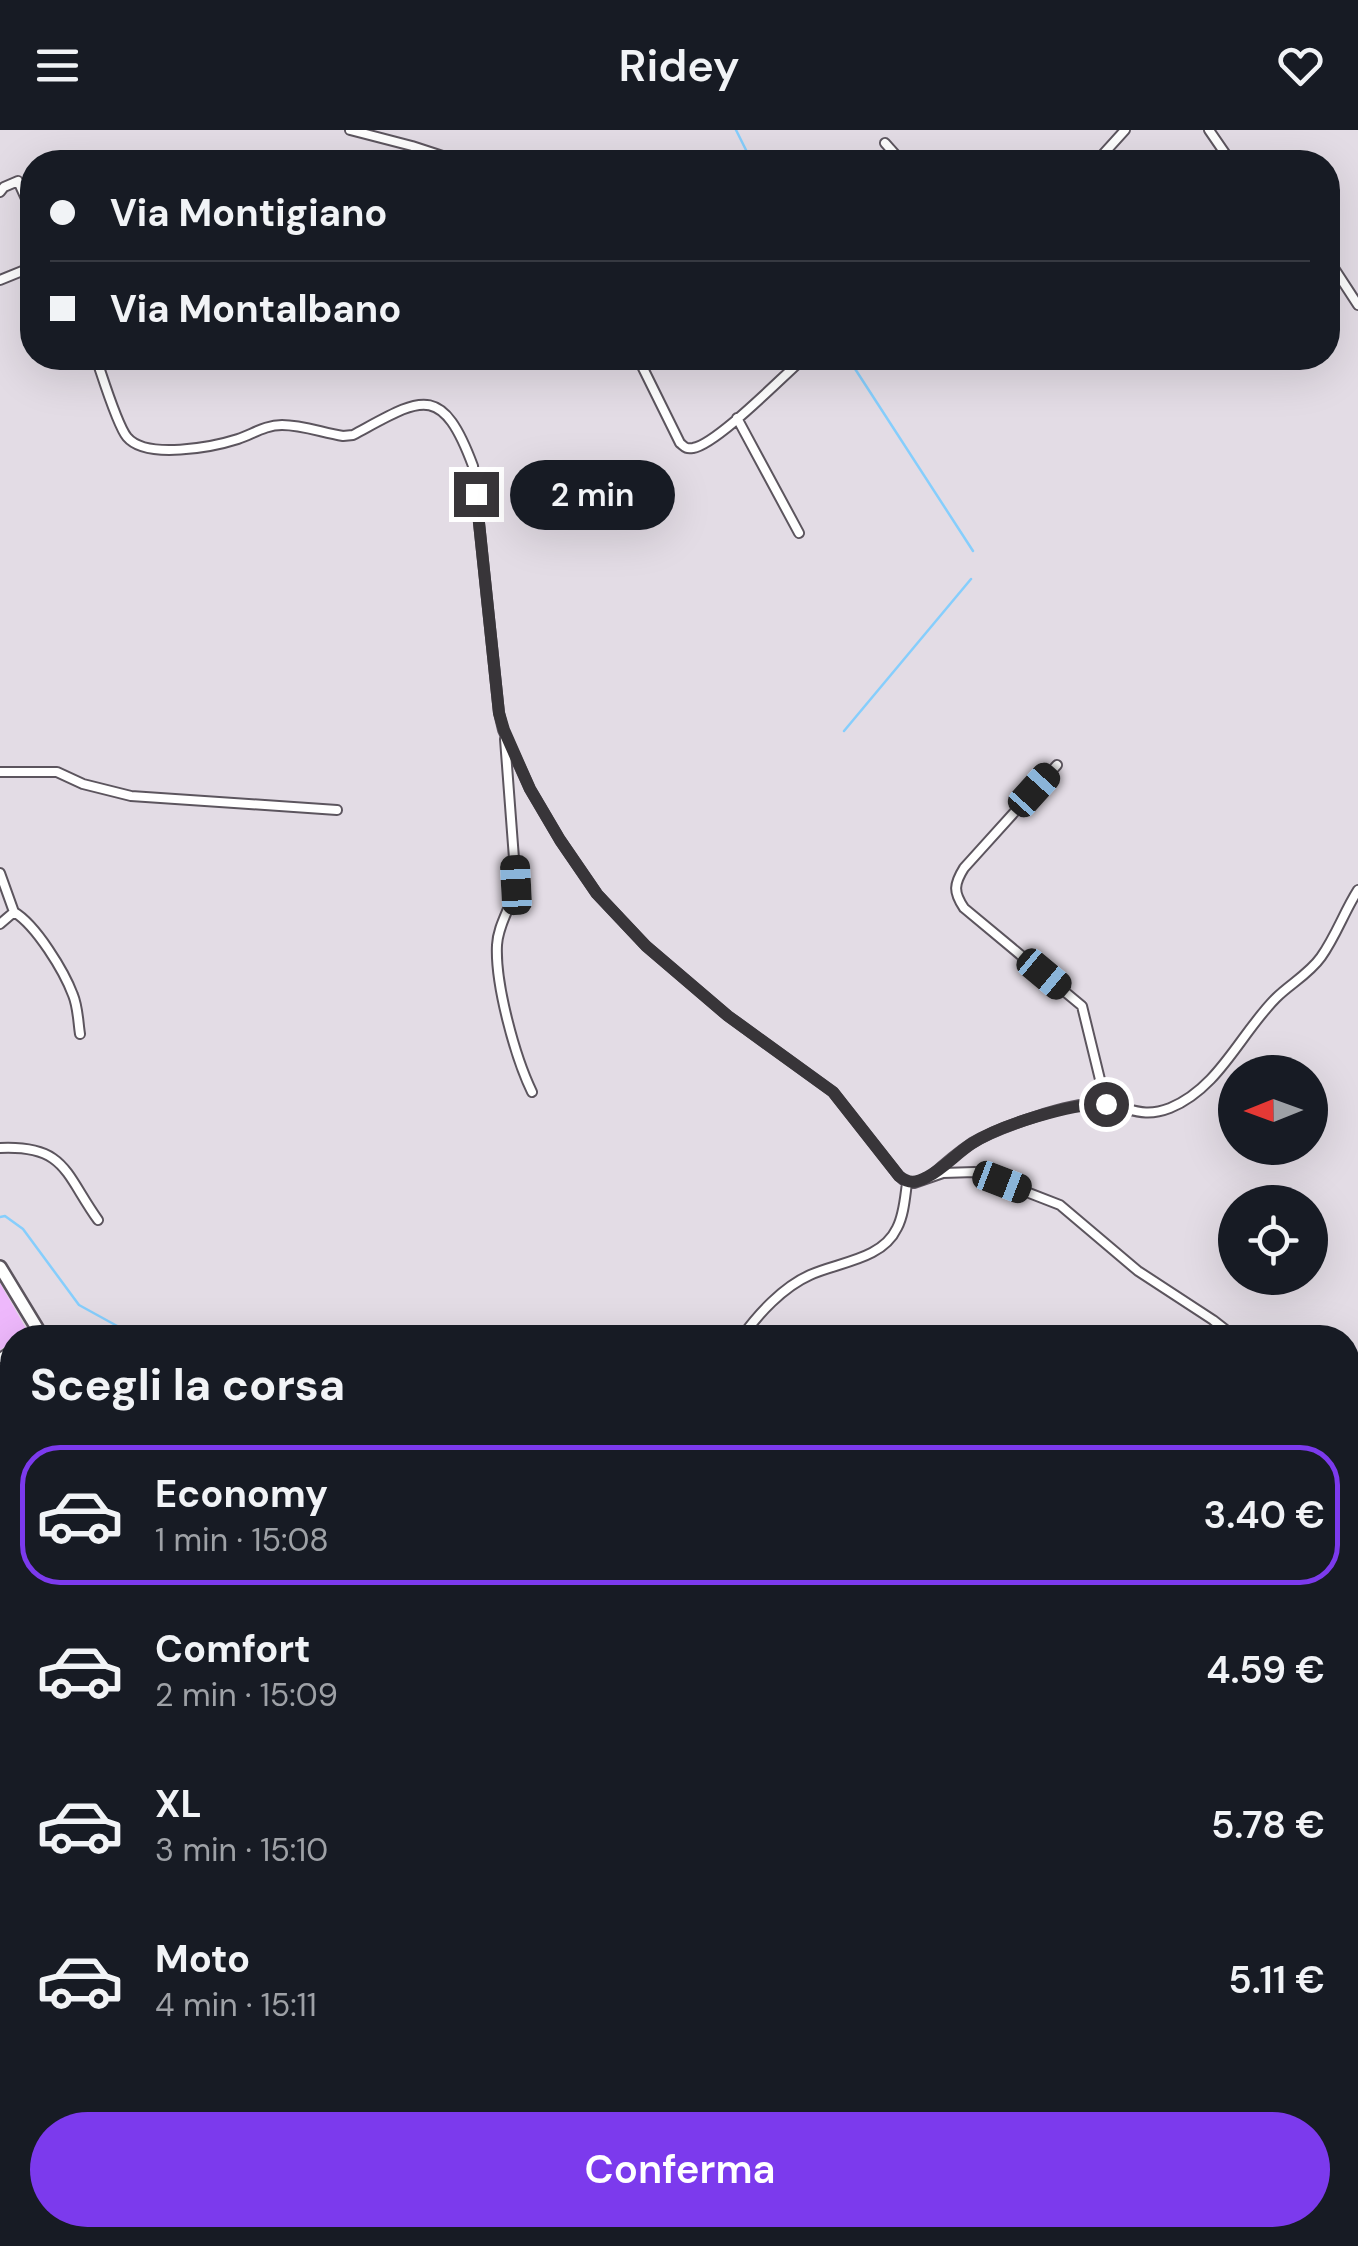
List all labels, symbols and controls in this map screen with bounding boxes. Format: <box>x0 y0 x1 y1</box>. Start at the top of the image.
text: Ridey <box>619 36 740 95</box>
icon: menu <box>30 38 85 93</box>
icon: heart <box>1273 38 1328 93</box>
text: Via Montigiano <box>110 188 388 238</box>
text: Via Montalbano <box>110 284 401 334</box>
callout: 2 min <box>511 459 676 529</box>
route end <box>454 472 499 517</box>
text: 2 min <box>551 474 634 516</box>
car <box>1003 758 1065 822</box>
car <box>499 854 533 916</box>
car <box>1011 943 1077 1005</box>
north arrow <box>1218 1055 1328 1165</box>
map controls <box>1218 1055 1328 1295</box>
route start <box>1084 1082 1129 1127</box>
car <box>969 1157 1035 1207</box>
button: locate <box>1218 1185 1328 1295</box>
text: Scegli la corsa <box>30 1355 345 1414</box>
text: Economy <box>155 1469 328 1519</box>
icon: car <box>35 1470 125 1560</box>
text: 3.40 € <box>1203 1490 1325 1540</box>
text: 1 min · 15:08 <box>155 1519 329 1561</box>
text: Comfort <box>155 1624 311 1674</box>
icon: car <box>35 1625 125 1715</box>
text: 4.59 € <box>1206 1645 1325 1695</box>
text: 2 min · 15:09 <box>155 1674 338 1716</box>
text: XL <box>155 1779 202 1829</box>
icon: car <box>35 1780 125 1870</box>
text: 5.78 € <box>1211 1800 1325 1850</box>
text: 3 min · 15:10 <box>155 1829 328 1871</box>
text: Moto <box>155 1934 250 1984</box>
icon: car <box>35 1935 125 2025</box>
text: 5.11 € <box>1228 1955 1325 2005</box>
text: 4 min · 15:11 <box>155 1984 317 2026</box>
button: Conferma <box>30 2112 1330 2227</box>

